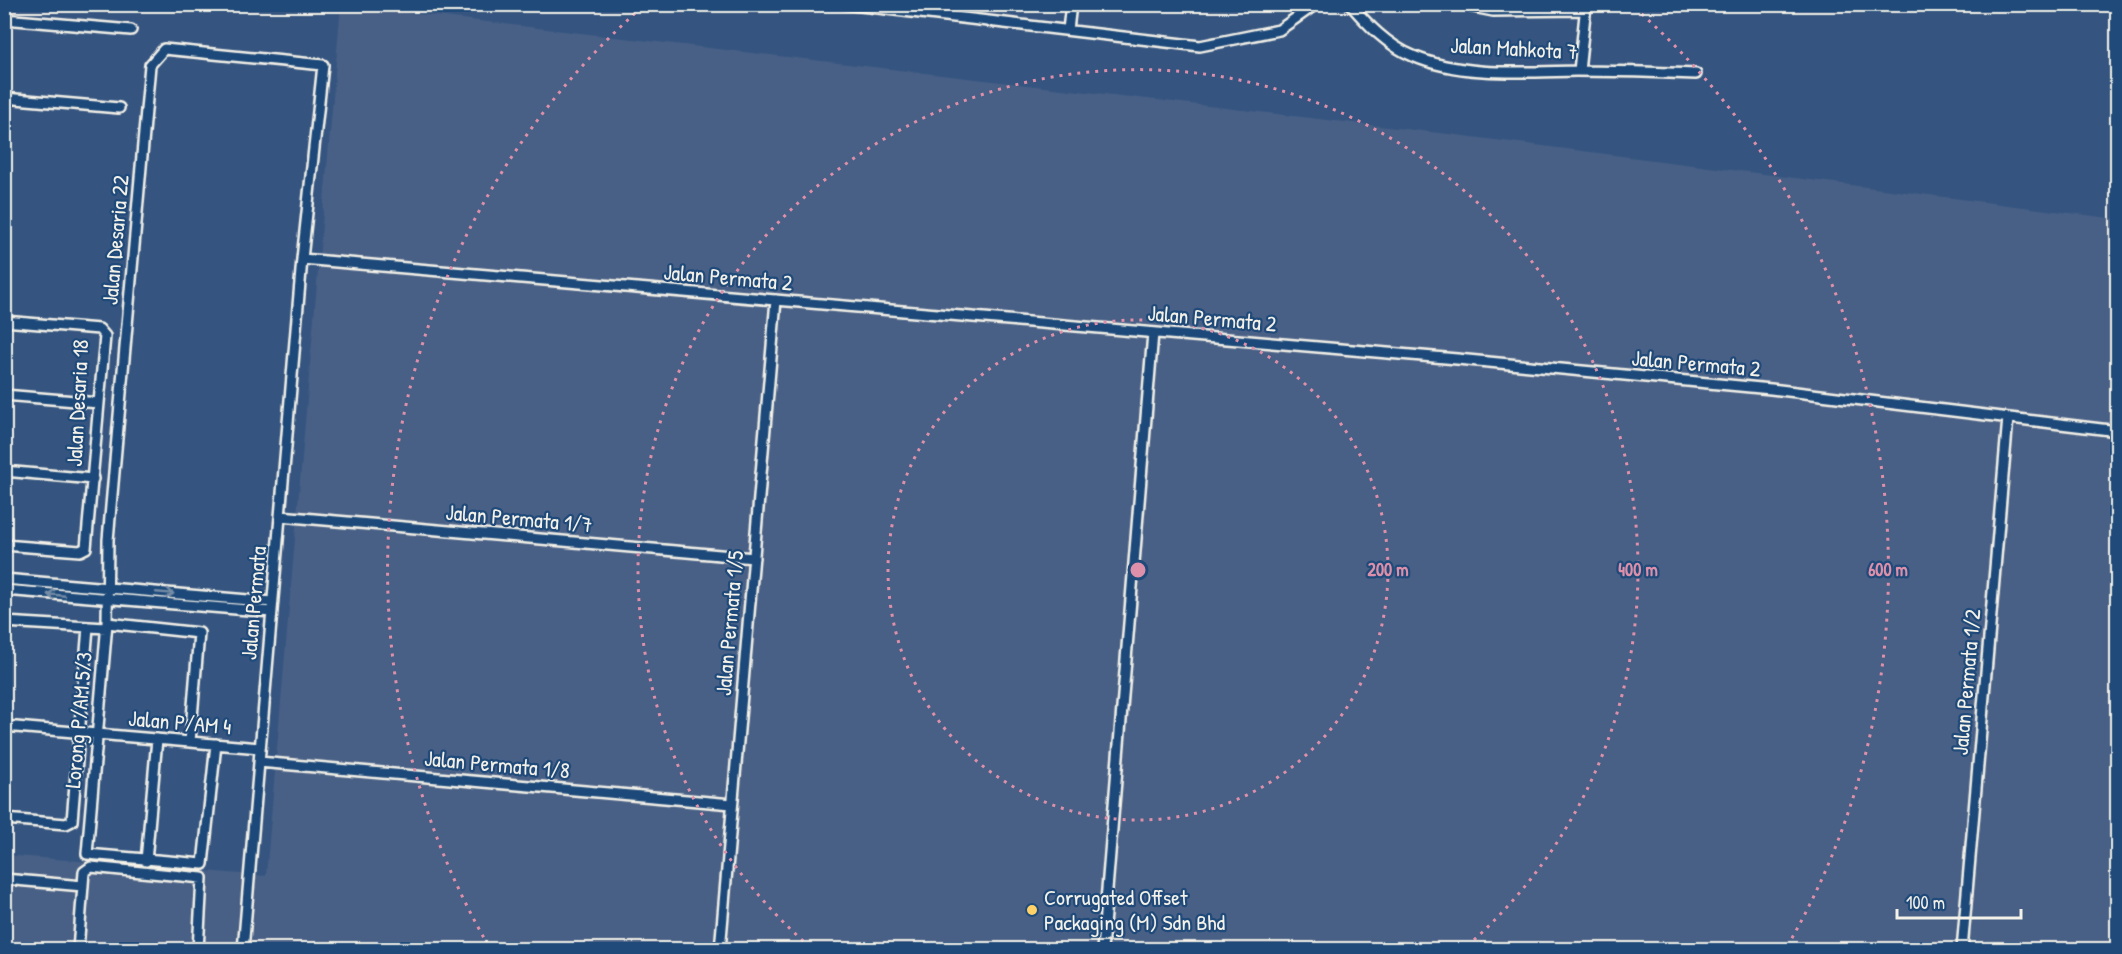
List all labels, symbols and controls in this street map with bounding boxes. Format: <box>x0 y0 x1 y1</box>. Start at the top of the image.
street label: Jalan Mahkota 7 <box>1450 30 1578 66</box>
street label: Jalan Desaria 22 <box>94 173 136 306</box>
street label: Jalan Permata 2 <box>662 256 794 298</box>
street label: Jalan Permata 2 <box>1146 297 1278 339</box>
street label: Jalan Desaria 18 <box>59 339 95 467</box>
street label: Jalan Permata 2 <box>1630 342 1762 384</box>
street label: Jalan Permata 1/7 <box>444 497 594 539</box>
street label: Jalan Permata <box>233 545 273 661</box>
street label: Jalan Permata 1/5 <box>708 549 750 697</box>
text: 200 m <box>1368 557 1408 582</box>
text: 400 m <box>1618 557 1658 582</box>
text: 600 m <box>1868 557 1908 582</box>
centre of rings <box>1128 560 1148 580</box>
one-way arrow <box>155 588 174 599</box>
one-way arrow <box>46 589 66 600</box>
street label: Jalan Permata 1/2 <box>1945 607 1987 756</box>
street label: Lorong P/AM 5/3 <box>57 651 99 789</box>
street label: Jalan P/AM 4 <box>127 703 233 741</box>
street label: Jalan Permata 1/8 <box>423 743 571 785</box>
place label: Corrugated Offset Packaging (M) Sdn Bhd <box>1044 882 1226 937</box>
scale bar <box>1897 882 2022 920</box>
text: 100 m <box>1906 890 1945 915</box>
marker: Corrugated Offset Packaging (M) Sdn Bhd <box>1025 903 1039 917</box>

